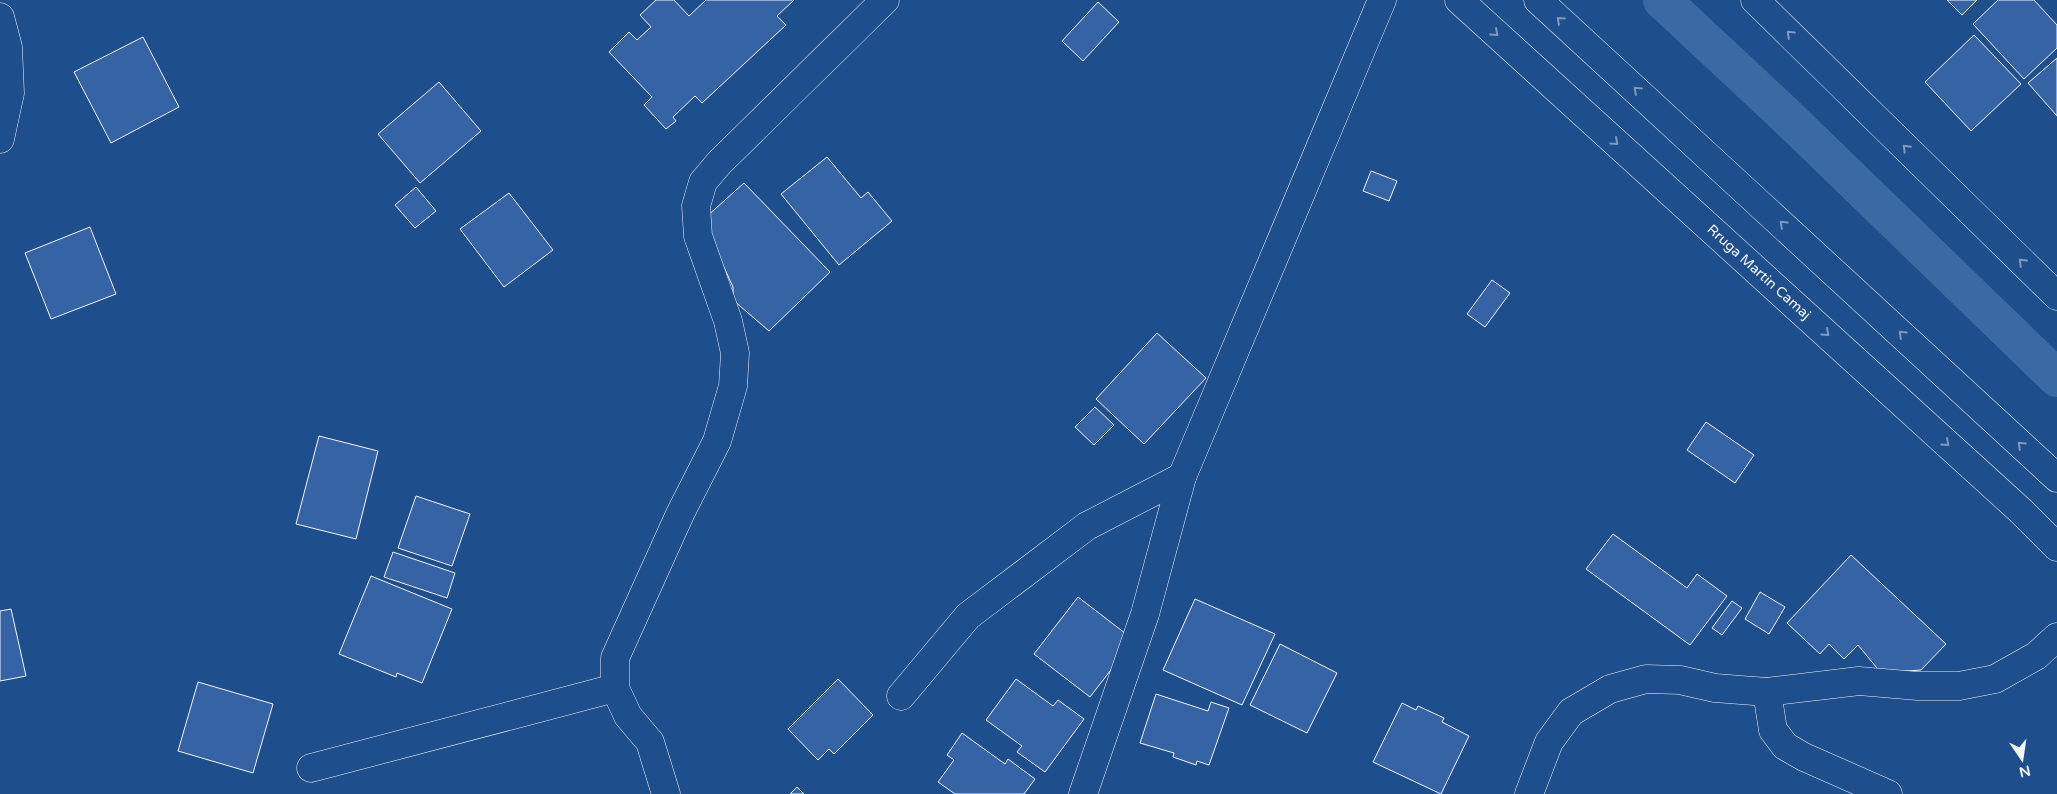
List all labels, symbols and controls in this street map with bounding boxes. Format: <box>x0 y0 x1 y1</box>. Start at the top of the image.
one-way arrow <box>1557 17 1566 26</box>
one-way arrow <box>1489 27 1498 36</box>
one-way arrow <box>1787 31 1796 40</box>
one-way arrow <box>1634 87 1643 96</box>
one-way arrow <box>1609 136 1618 145</box>
one-way arrow <box>1903 145 1912 154</box>
street label: Rruga Martin Camaj <box>1704 221 1814 323</box>
one-way arrow <box>1779 221 1788 230</box>
one-way arrow <box>2019 259 2028 268</box>
one-way arrow <box>1821 328 1830 337</box>
one-way arrow <box>1899 331 1908 340</box>
one-way arrow <box>1941 437 1950 446</box>
one-way arrow <box>2018 441 2027 450</box>
north arrow <box>1997 734 2047 784</box>
text: N <box>2017 762 2032 781</box>

